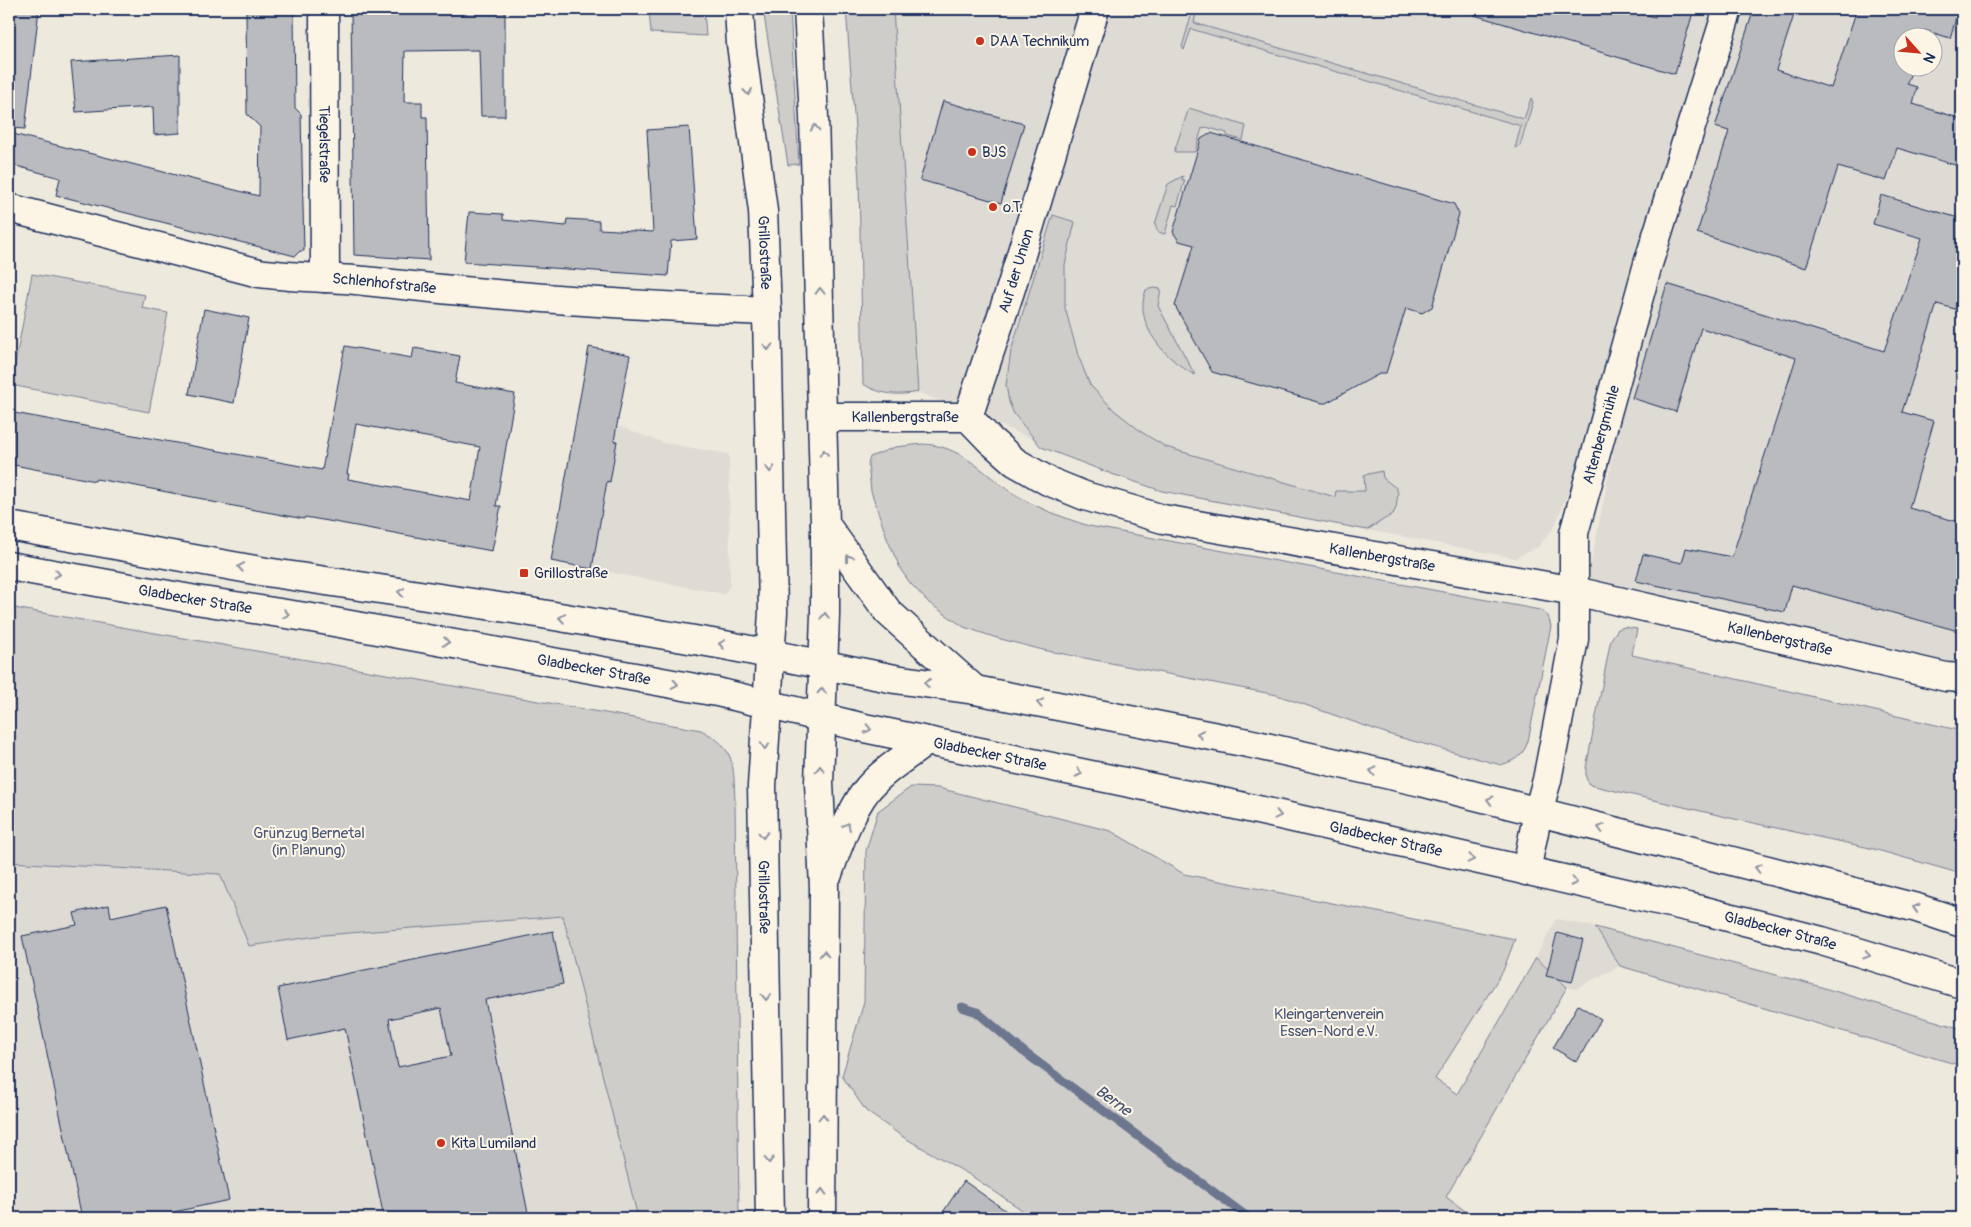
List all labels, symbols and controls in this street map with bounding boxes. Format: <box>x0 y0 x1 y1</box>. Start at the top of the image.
north arrow <box>1894 28 1944 78</box>
place label: DAA Technikum <box>990 32 1089 51</box>
marker: DAA Technikum <box>974 35 986 47</box>
text: N <box>1919 50 1939 66</box>
one-way arrow <box>742 89 753 97</box>
street label: Tiegelstraße <box>314 105 334 183</box>
one-way arrow <box>810 124 820 132</box>
place label: BJS <box>982 143 1006 162</box>
marker: BJS <box>966 146 978 158</box>
place label: o.T. <box>1003 198 1023 217</box>
marker: o.T. <box>987 201 999 213</box>
street label: Grillostraße <box>753 215 775 290</box>
street label: Auf der Union <box>994 226 1038 315</box>
street label: Schlenhofstraße <box>332 269 438 299</box>
one-way arrow <box>814 287 825 295</box>
one-way arrow <box>762 344 773 352</box>
street label: Altenbergmühle <box>1579 383 1624 486</box>
street label: Kallenbergstraße <box>851 408 959 427</box>
one-way arrow <box>819 449 829 457</box>
one-way arrow <box>765 466 775 474</box>
street label: Kallenbergstraße <box>1328 539 1437 576</box>
one-way arrow <box>847 555 855 564</box>
one-way arrow <box>237 563 245 573</box>
place label: Grillostraße <box>534 564 608 583</box>
marker: Grillostraße <box>518 567 530 579</box>
one-way arrow <box>52 569 61 579</box>
street label: Gladbecker Straße <box>137 581 254 619</box>
one-way arrow <box>397 588 406 598</box>
one-way arrow <box>282 608 290 618</box>
one-way arrow <box>820 612 830 620</box>
one-way arrow <box>558 613 566 623</box>
street label: Kallenbergstraße <box>1725 618 1835 660</box>
one-way arrow <box>442 637 451 647</box>
one-way arrow <box>718 640 727 650</box>
street label: Gladbecker Straße <box>535 650 653 690</box>
one-way arrow <box>671 679 679 689</box>
one-way arrow <box>922 679 931 689</box>
one-way arrow <box>817 687 828 695</box>
one-way arrow <box>1036 698 1045 709</box>
one-way arrow <box>864 723 873 734</box>
one-way arrow <box>1195 729 1204 739</box>
street label: Gladbecker Straße <box>931 734 1049 776</box>
one-way arrow <box>759 742 770 750</box>
one-way arrow <box>815 765 825 772</box>
one-way arrow <box>1369 766 1378 777</box>
one-way arrow <box>1074 768 1083 778</box>
one-way arrow <box>1486 795 1495 806</box>
one-way arrow <box>1274 809 1283 820</box>
street label: Gladbecker Straße <box>1327 817 1445 861</box>
one-way arrow <box>841 822 851 831</box>
one-way arrow <box>1596 823 1605 834</box>
park label: Grünzug Bernetal (in Planung) <box>253 824 365 860</box>
one-way arrow <box>758 832 768 839</box>
one-way arrow <box>1466 853 1475 864</box>
street label: Grillostraße <box>753 860 774 935</box>
one-way arrow <box>1754 863 1763 874</box>
one-way arrow <box>1569 876 1578 887</box>
one-way arrow <box>1912 903 1920 913</box>
street label: Gladbecker Straße <box>1722 907 1839 955</box>
one-way arrow <box>1863 949 1871 959</box>
one-way arrow <box>819 950 829 958</box>
one-way arrow <box>761 994 771 1002</box>
park label: Kleingartenverein Essen-Nord e.V. <box>1274 1005 1384 1041</box>
water label: Berne <box>1092 1081 1137 1122</box>
one-way arrow <box>818 1112 828 1120</box>
place label: Kita Lumiland <box>451 1134 536 1153</box>
marker: Kita Lumiland <box>435 1137 447 1149</box>
one-way arrow <box>764 1156 774 1164</box>
one-way arrow <box>817 1188 827 1196</box>

